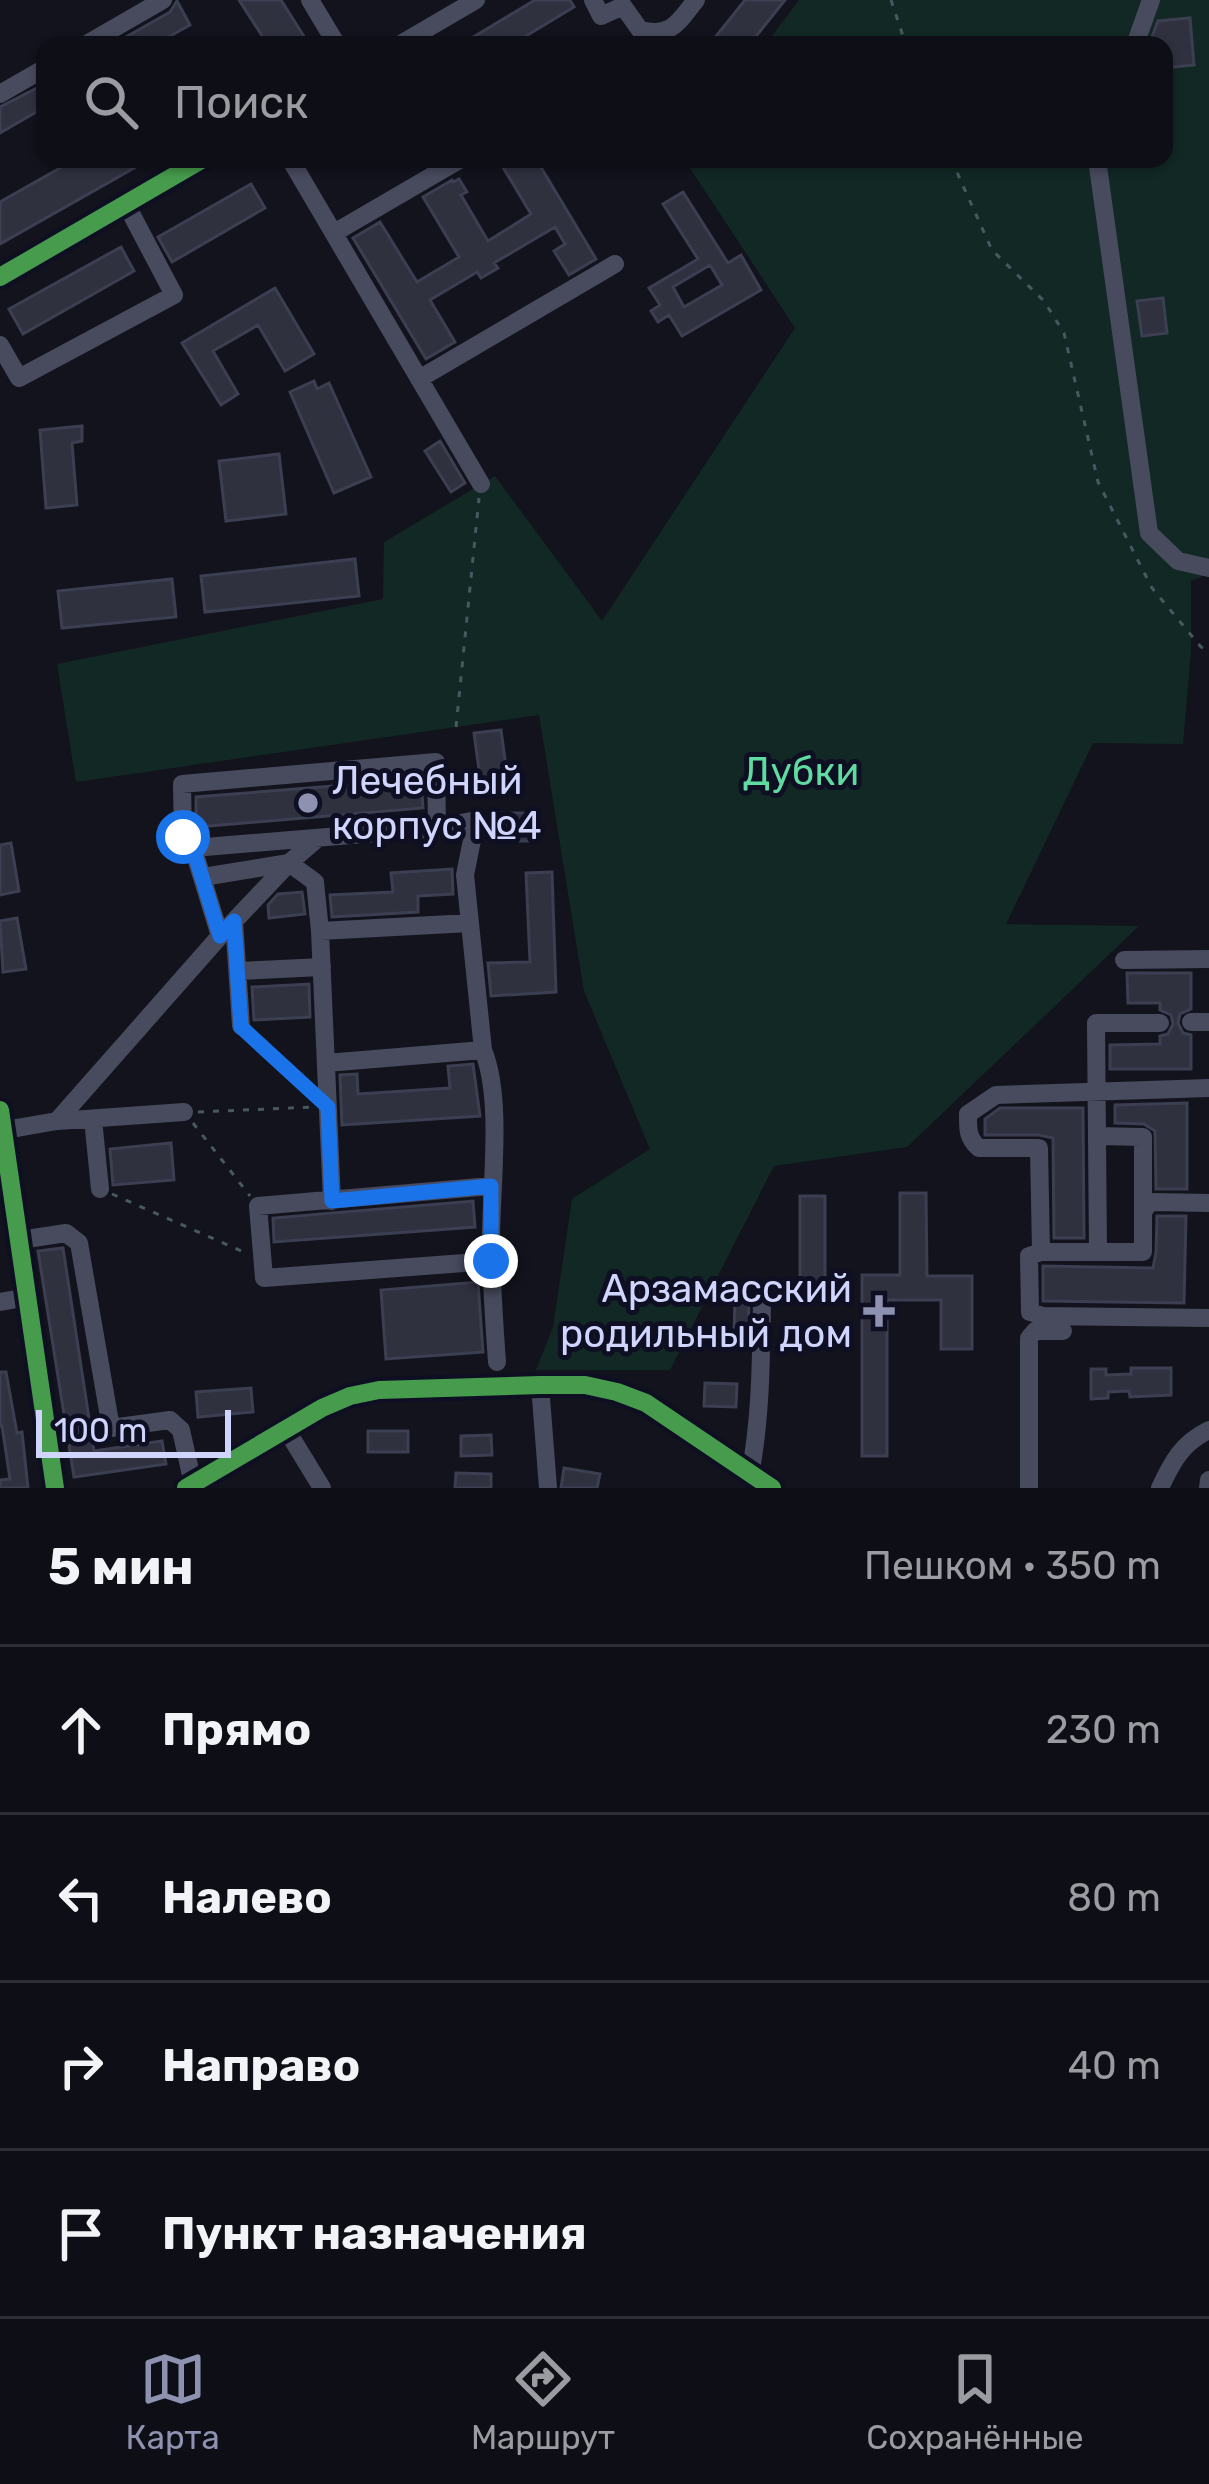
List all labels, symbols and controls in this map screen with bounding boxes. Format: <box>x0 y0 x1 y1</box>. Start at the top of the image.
search box <box>36 36 1173 168</box>
icon: search <box>78 69 144 135</box>
text: Поиск <box>174 76 308 129</box>
park label: Дубки <box>743 749 859 795</box>
place label: Лечебный корпус №4 <box>332 758 542 849</box>
marker: Лечебный корпус №4 <box>295 790 321 816</box>
route start <box>156 810 210 864</box>
route end <box>464 1234 518 1288</box>
place label: Арзамасский родильный дом <box>560 1266 852 1357</box>
marker: Арзамасский родильный дом <box>863 1295 895 1327</box>
scale bar <box>36 1404 231 1457</box>
text: 100 m <box>54 1411 147 1450</box>
text: 5 мин <box>48 1536 194 1597</box>
text: Пешком · 350 m <box>864 1543 1161 1589</box>
icon: ahead <box>48 1697 114 1763</box>
text: Прямо <box>162 1703 311 1756</box>
text: 230 m <box>1046 1707 1161 1753</box>
icon: left <box>48 1865 114 1931</box>
text: Налево <box>162 1871 332 1924</box>
text: 80 m <box>1067 1875 1161 1921</box>
icon: right <box>48 2033 114 2099</box>
text: Направо <box>162 2039 360 2092</box>
text: 40 m <box>1068 2043 1161 2089</box>
icon: arrive <box>48 2201 114 2267</box>
text: Пункт назначения <box>162 2207 587 2260</box>
tab: Карта <box>126 2346 220 2457</box>
tab: Маршрут <box>471 2346 615 2457</box>
tab: Сохранённые <box>866 2346 1083 2457</box>

